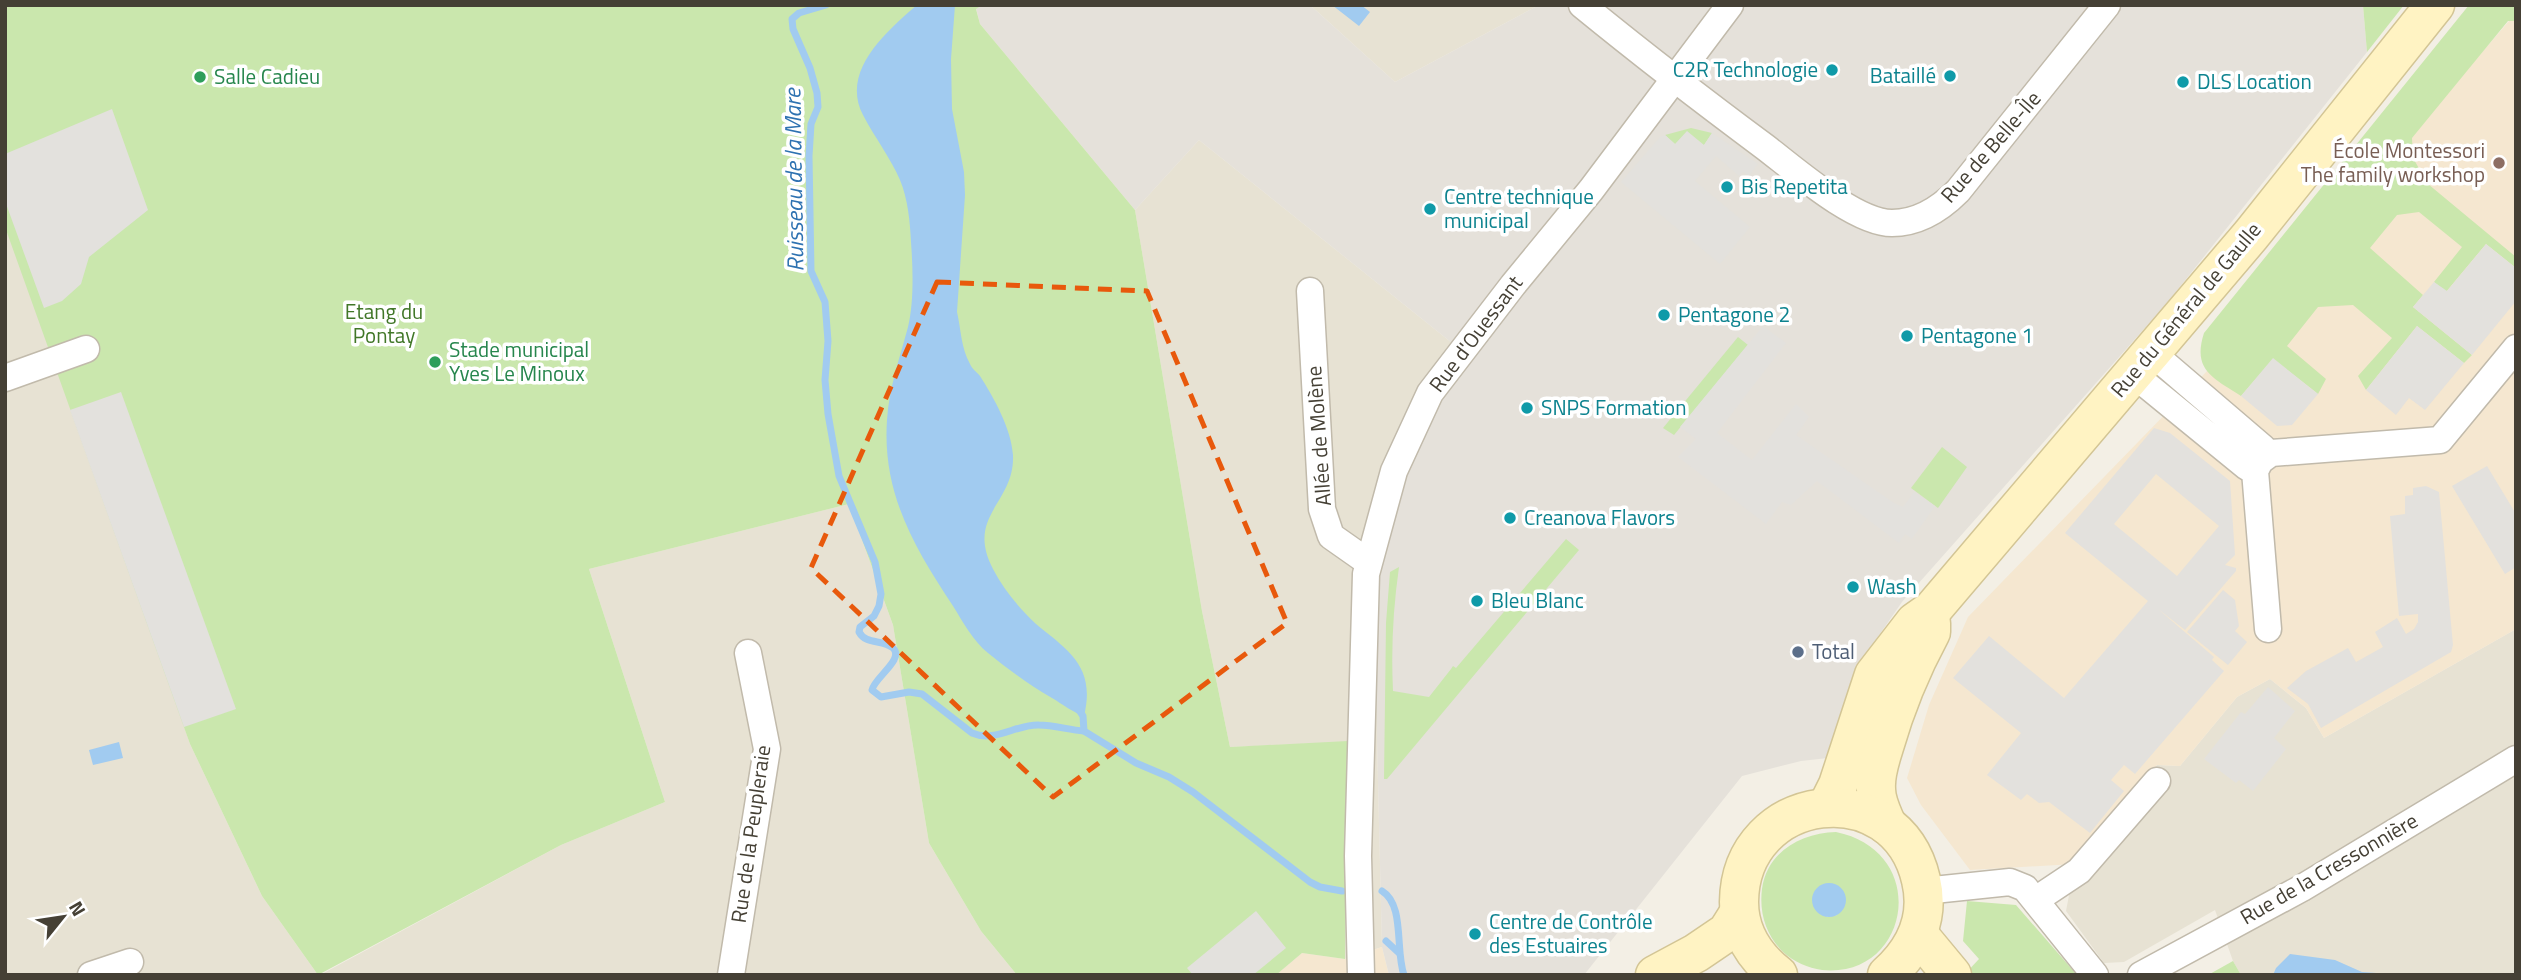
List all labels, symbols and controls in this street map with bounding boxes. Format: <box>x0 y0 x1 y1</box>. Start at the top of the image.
place label: C2R Technologie <box>1673 53 1818 85</box>
place label: Bataillé <box>1870 59 1936 91</box>
place label: Salle Cadieu <box>214 60 320 92</box>
marker: C2R Technologie <box>1824 62 1840 78</box>
place label: DLS Location <box>2197 65 2312 97</box>
marker: Bataillé <box>1942 68 1958 84</box>
marker: Salle Cadieu <box>192 69 208 85</box>
marker: DLS Location <box>2175 74 2191 90</box>
street label: Rue de Belle-Île <box>1932 83 2048 209</box>
water label: Ruisseau de la Mare <box>774 87 813 272</box>
place label: École Montessori The family workshop <box>2301 134 2485 190</box>
marker: École Montessori The family workshop <box>2491 155 2507 171</box>
place label: Bis Repetita <box>1741 170 1848 202</box>
marker: Bis Repetita <box>1719 179 1735 195</box>
place label: Centre technique municipal <box>1444 180 1594 236</box>
marker: Centre technique municipal <box>1422 201 1438 217</box>
street label: Rue du Général de Gaulle <box>2102 215 2268 404</box>
street label: Rue d'Ouessant <box>1421 268 1530 399</box>
park label: Etang du Pontay <box>345 295 423 351</box>
place label: Pentagone 2 <box>1678 298 1790 330</box>
marker: Pentagone 2 <box>1656 307 1672 323</box>
place label: Pentagone 1 <box>1921 319 2033 351</box>
marker: Pentagone 1 <box>1899 328 1915 344</box>
place label: Stade municipal Yves Le Minoux <box>449 333 589 389</box>
marker: Stade municipal Yves Le Minoux <box>427 354 443 370</box>
street label: Allée de Molène <box>1297 365 1339 507</box>
place label: SNPS Formation <box>1541 391 1686 423</box>
marker: SNPS Formation <box>1519 400 1535 416</box>
place label: Creanova Flavors <box>1524 501 1675 533</box>
marker: Creanova Flavors <box>1502 510 1518 526</box>
place label: Wash <box>1867 570 1917 602</box>
marker: Wash <box>1845 579 1861 595</box>
place label: Bleu Blanc <box>1491 584 1584 616</box>
marker: Bleu Blanc <box>1469 593 1485 609</box>
place label: Total <box>1812 635 1855 667</box>
marker: Total <box>1790 644 1806 660</box>
street label: Rue de la Peupleraie <box>722 743 778 925</box>
street label: Rue de la Cressonnière <box>2234 804 2423 932</box>
north arrow <box>28 882 98 952</box>
text: N <box>62 895 94 921</box>
place label: Centre de Contrôle des Estuaires <box>1489 905 1653 961</box>
marker: Centre de Contrôle des Estuaires <box>1467 926 1483 942</box>

